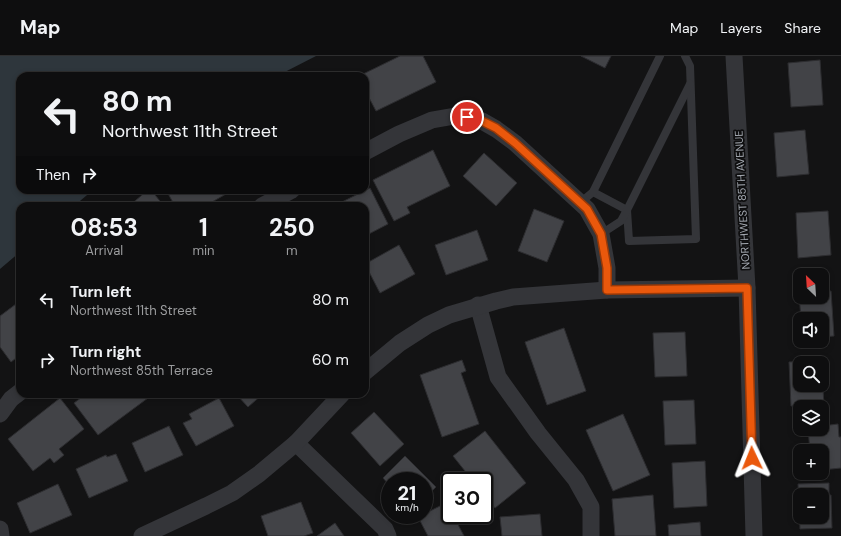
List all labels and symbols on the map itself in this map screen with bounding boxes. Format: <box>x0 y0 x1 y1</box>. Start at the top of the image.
pin <box>450 100 484 134</box>
street label: NORTHWEST 85TH AVENUE <box>731 130 753 270</box>
north arrow <box>793 268 829 304</box>
position arrow <box>731 437 773 479</box>
speed limit sign: 30 <box>441 472 493 524</box>

